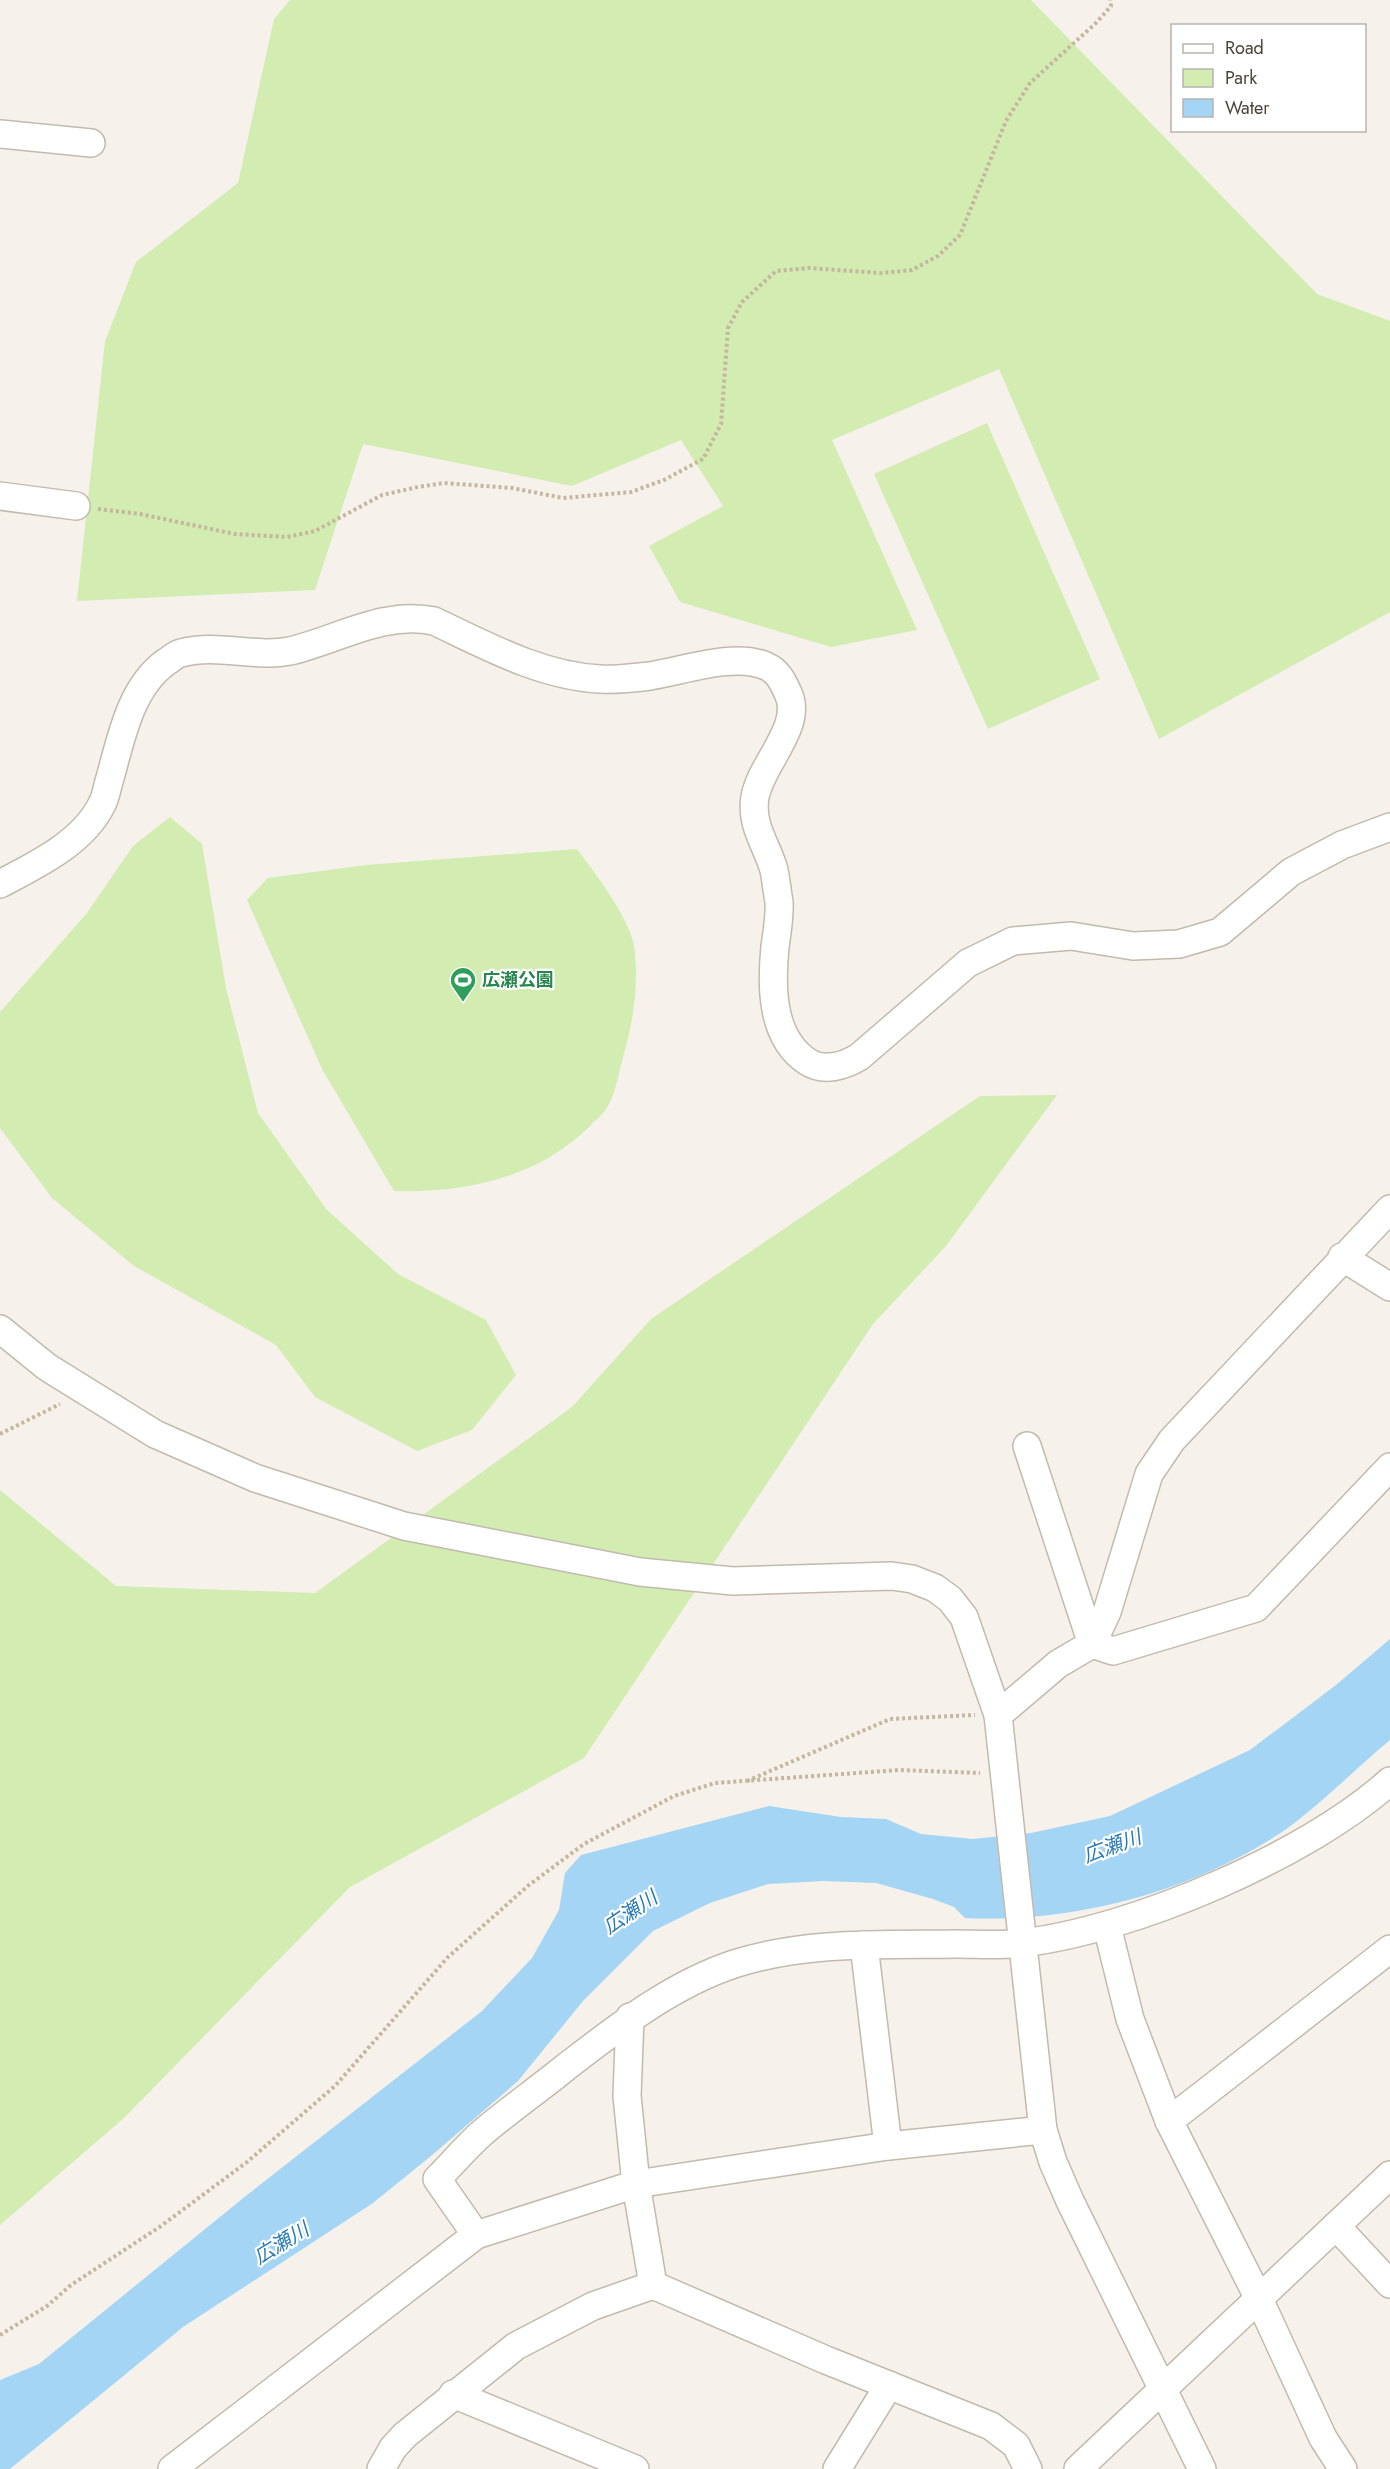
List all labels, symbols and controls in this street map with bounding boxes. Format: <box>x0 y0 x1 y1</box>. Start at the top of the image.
legend <box>1171 24 1366 132</box>
text: Road <box>1225 35 1264 61</box>
text: Park <box>1225 65 1257 91</box>
text: Water <box>1225 95 1270 121</box>
sports icon: 広瀬公園 <box>448 965 478 1003</box>
place label: 広瀬公園 <box>482 967 554 993</box>
water label: 広瀬川 <box>1079 1822 1147 1870</box>
water label: 広瀬川 <box>597 1882 665 1941</box>
water label: 広瀬川 <box>248 2215 316 2271</box>

